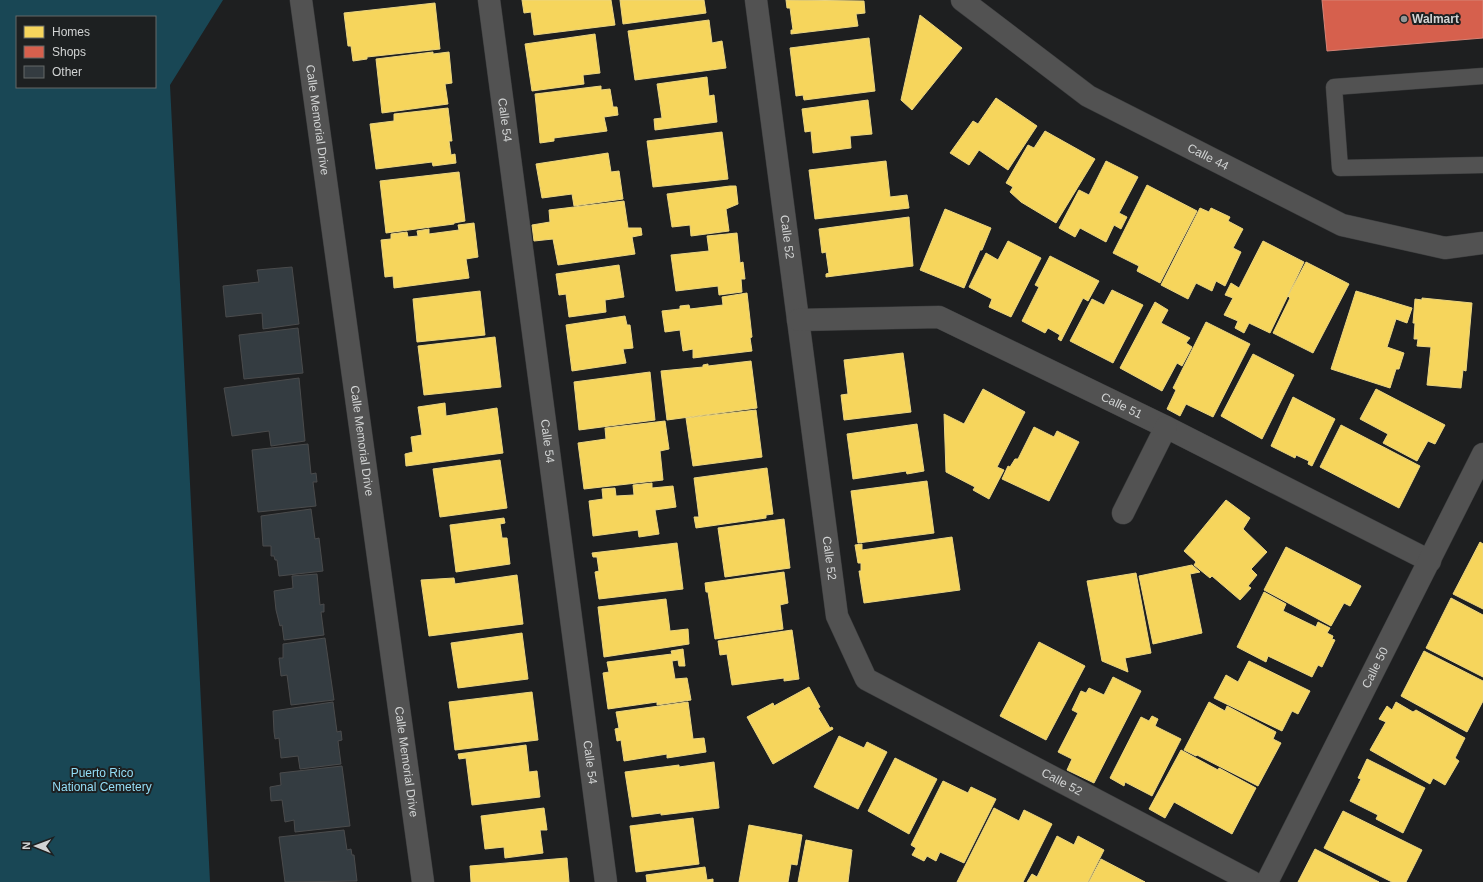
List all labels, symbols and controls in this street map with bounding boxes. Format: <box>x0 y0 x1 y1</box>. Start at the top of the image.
place label: Walmart <box>1412 12 1459 26</box>
marker: Walmart <box>1399 14 1409 24</box>
legend <box>16 16 156 88</box>
text: Homes <box>52 25 90 39</box>
text: Shops <box>52 45 86 59</box>
street label: Calle Memorial Drive <box>303 64 332 176</box>
text: Other <box>52 65 82 79</box>
street label: Calle 54 <box>495 97 515 143</box>
street label: Calle 44 <box>1185 141 1231 173</box>
street label: Calle 52 <box>777 214 797 260</box>
street label: Calle Memorial Drive <box>347 385 377 497</box>
street label: Calle 51 <box>1099 390 1145 422</box>
street label: Calle 54 <box>538 418 557 464</box>
street label: Calle 52 <box>820 535 839 581</box>
street label: Calle 50 <box>1359 645 1391 691</box>
street label: Calle Memorial Drive <box>392 706 421 818</box>
street label: Calle 54 <box>580 740 600 785</box>
park label: Puerto Rico National Cemetery <box>52 766 152 794</box>
street label: Calle 52 <box>1039 766 1085 799</box>
north arrow <box>16 826 56 866</box>
text: N <box>20 842 32 850</box>

